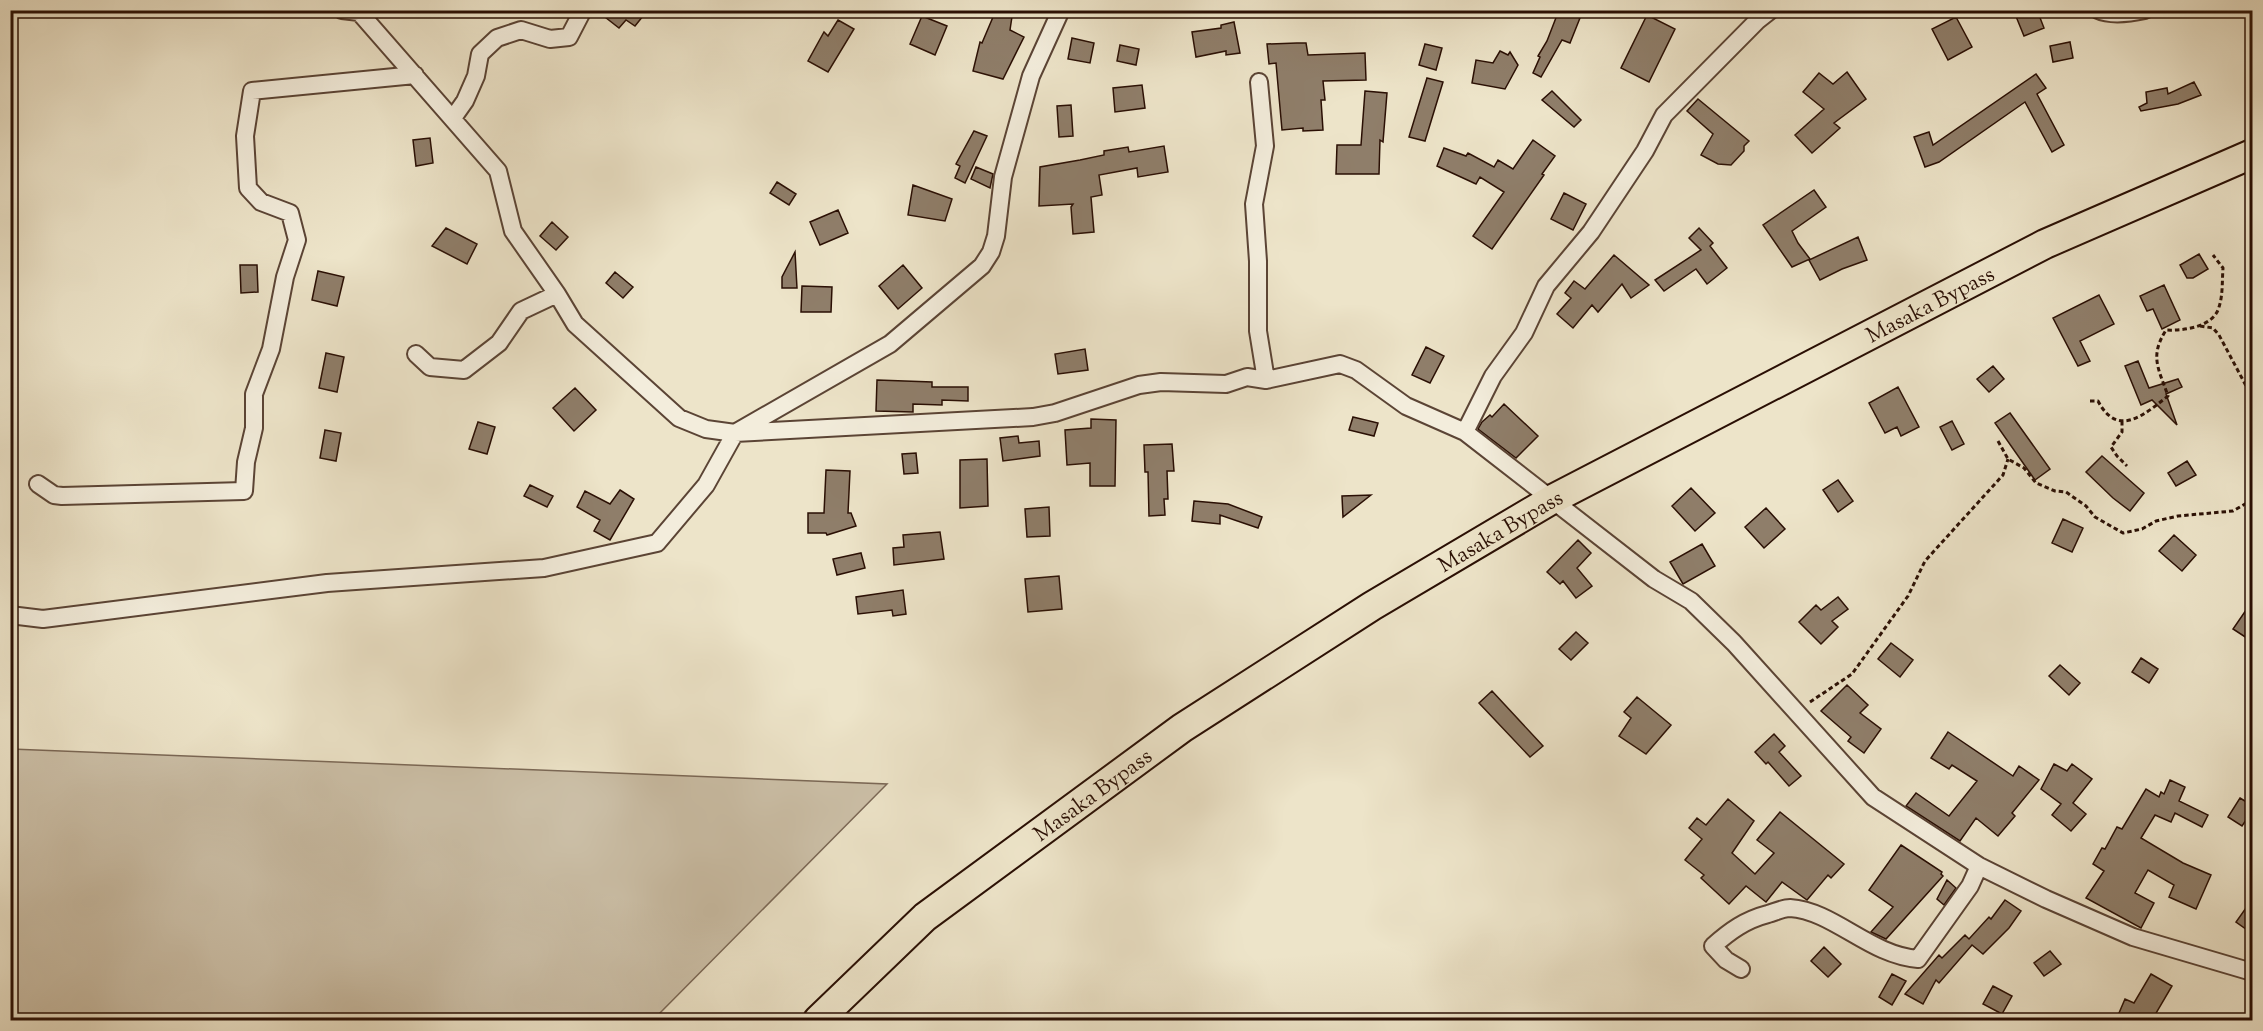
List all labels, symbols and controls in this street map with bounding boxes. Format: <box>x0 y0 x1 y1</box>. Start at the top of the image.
street label: Masaka Bypass <box>1861 260 2001 353</box>
street label: Masaka Bypass <box>1433 483 1569 582</box>
street label: Masaka Bypass <box>1028 742 1160 851</box>

